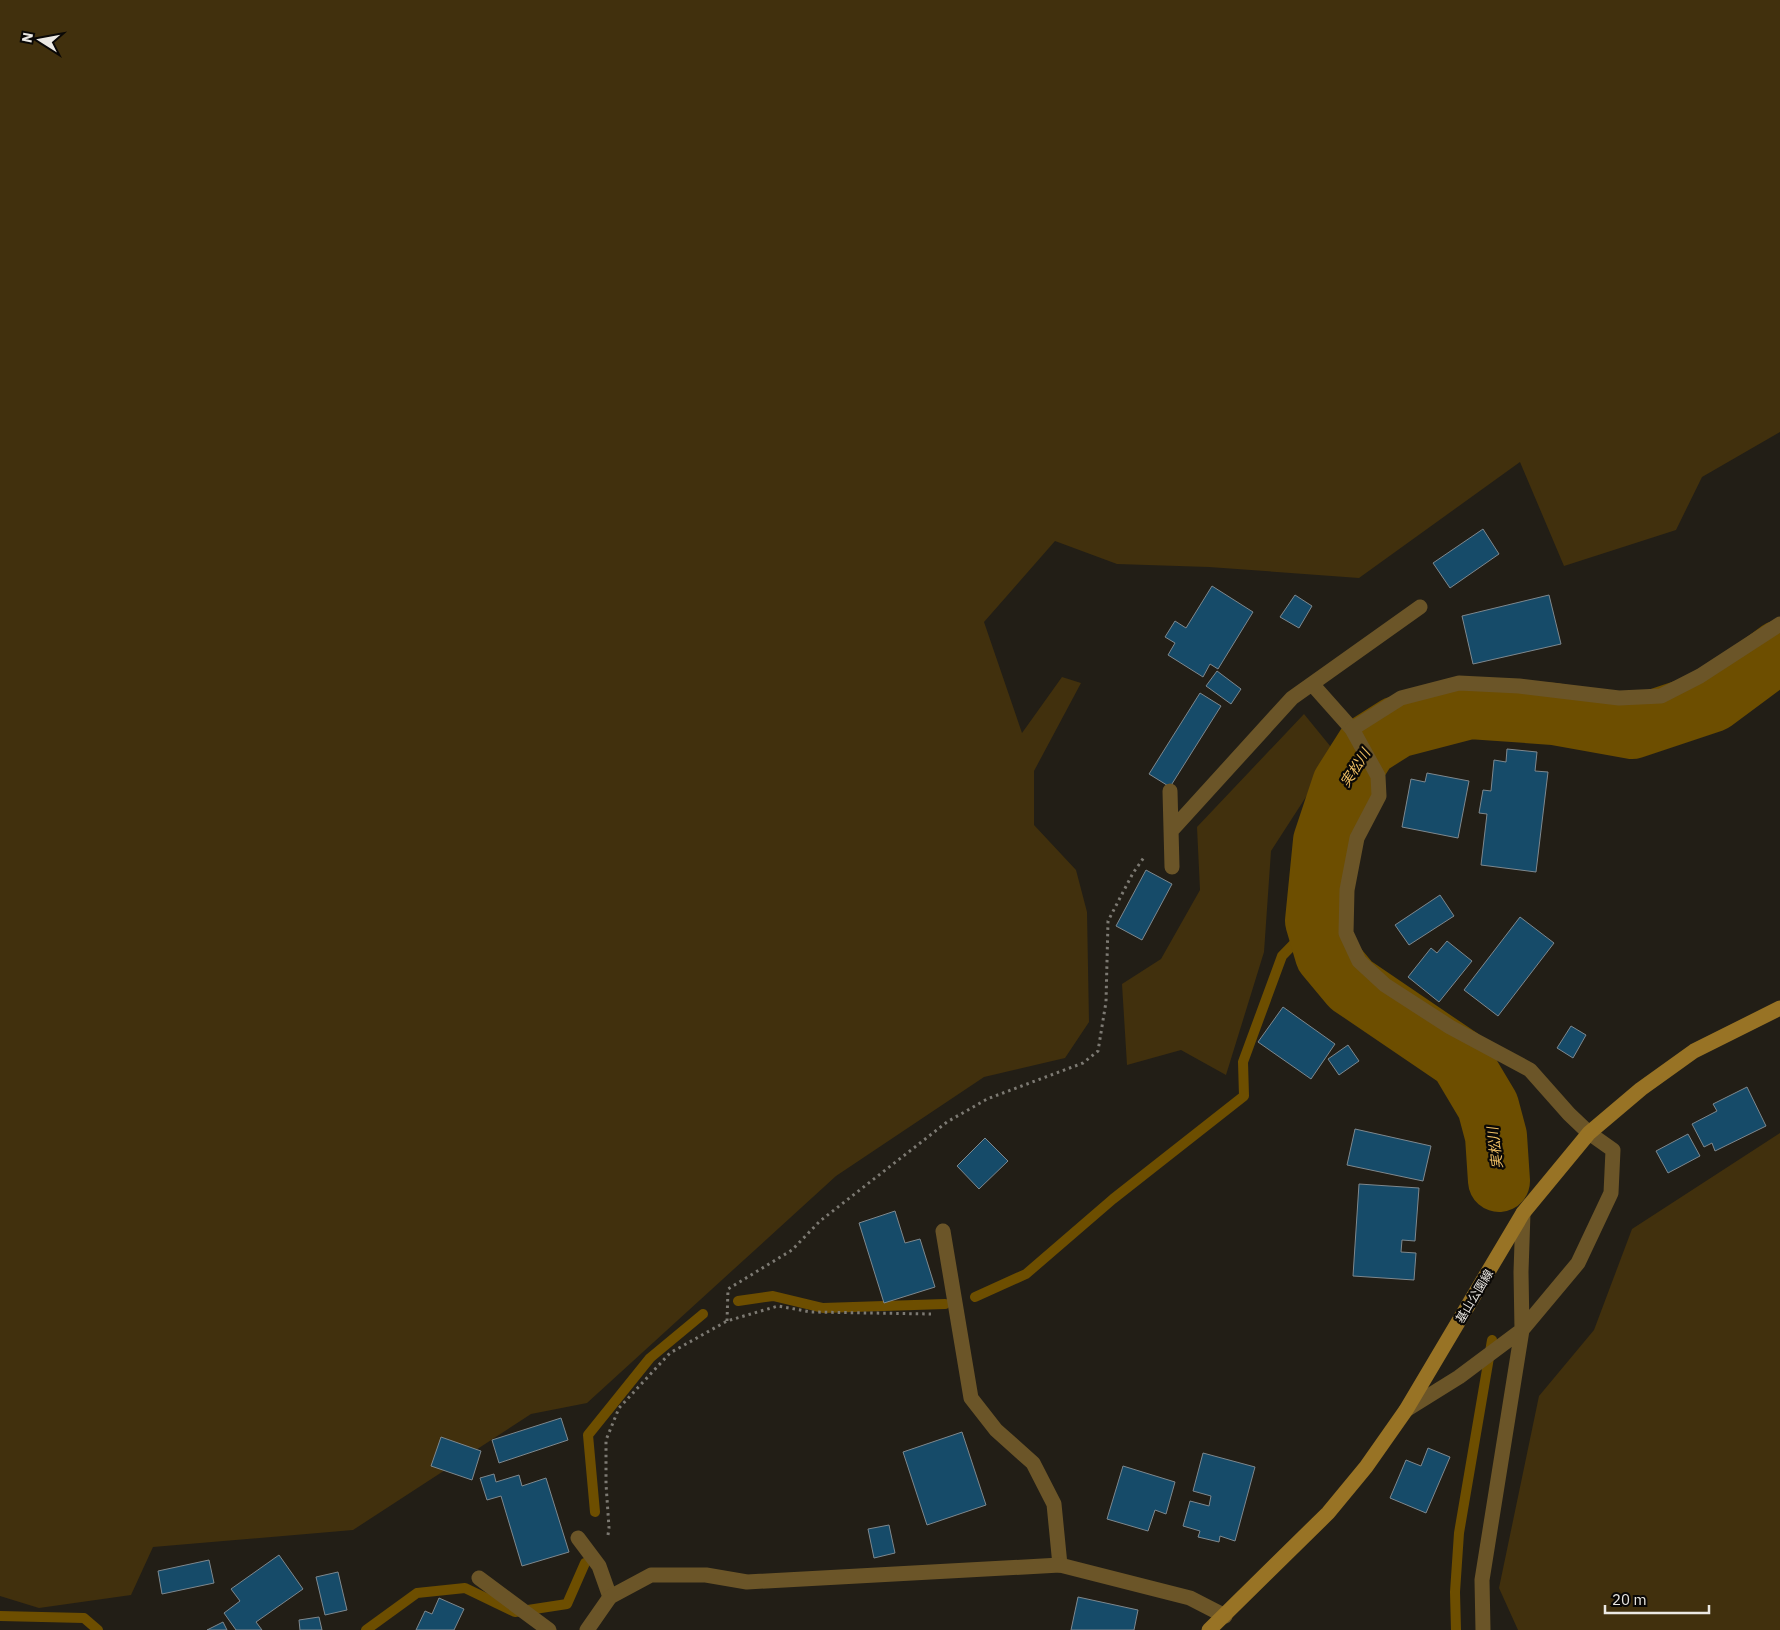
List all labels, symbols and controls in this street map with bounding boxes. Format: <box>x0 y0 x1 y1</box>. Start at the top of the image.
north arrow <box>15 15 65 65</box>
text: N <box>17 31 37 44</box>
water label: 実松川 <box>1336 744 1375 791</box>
water label: 実松川 <box>1483 1124 1506 1170</box>
street label: 基山公園線 <box>1452 1266 1496 1326</box>
scale bar <box>1605 1582 1709 1614</box>
text: 20 m <box>1612 1590 1647 1609</box>

